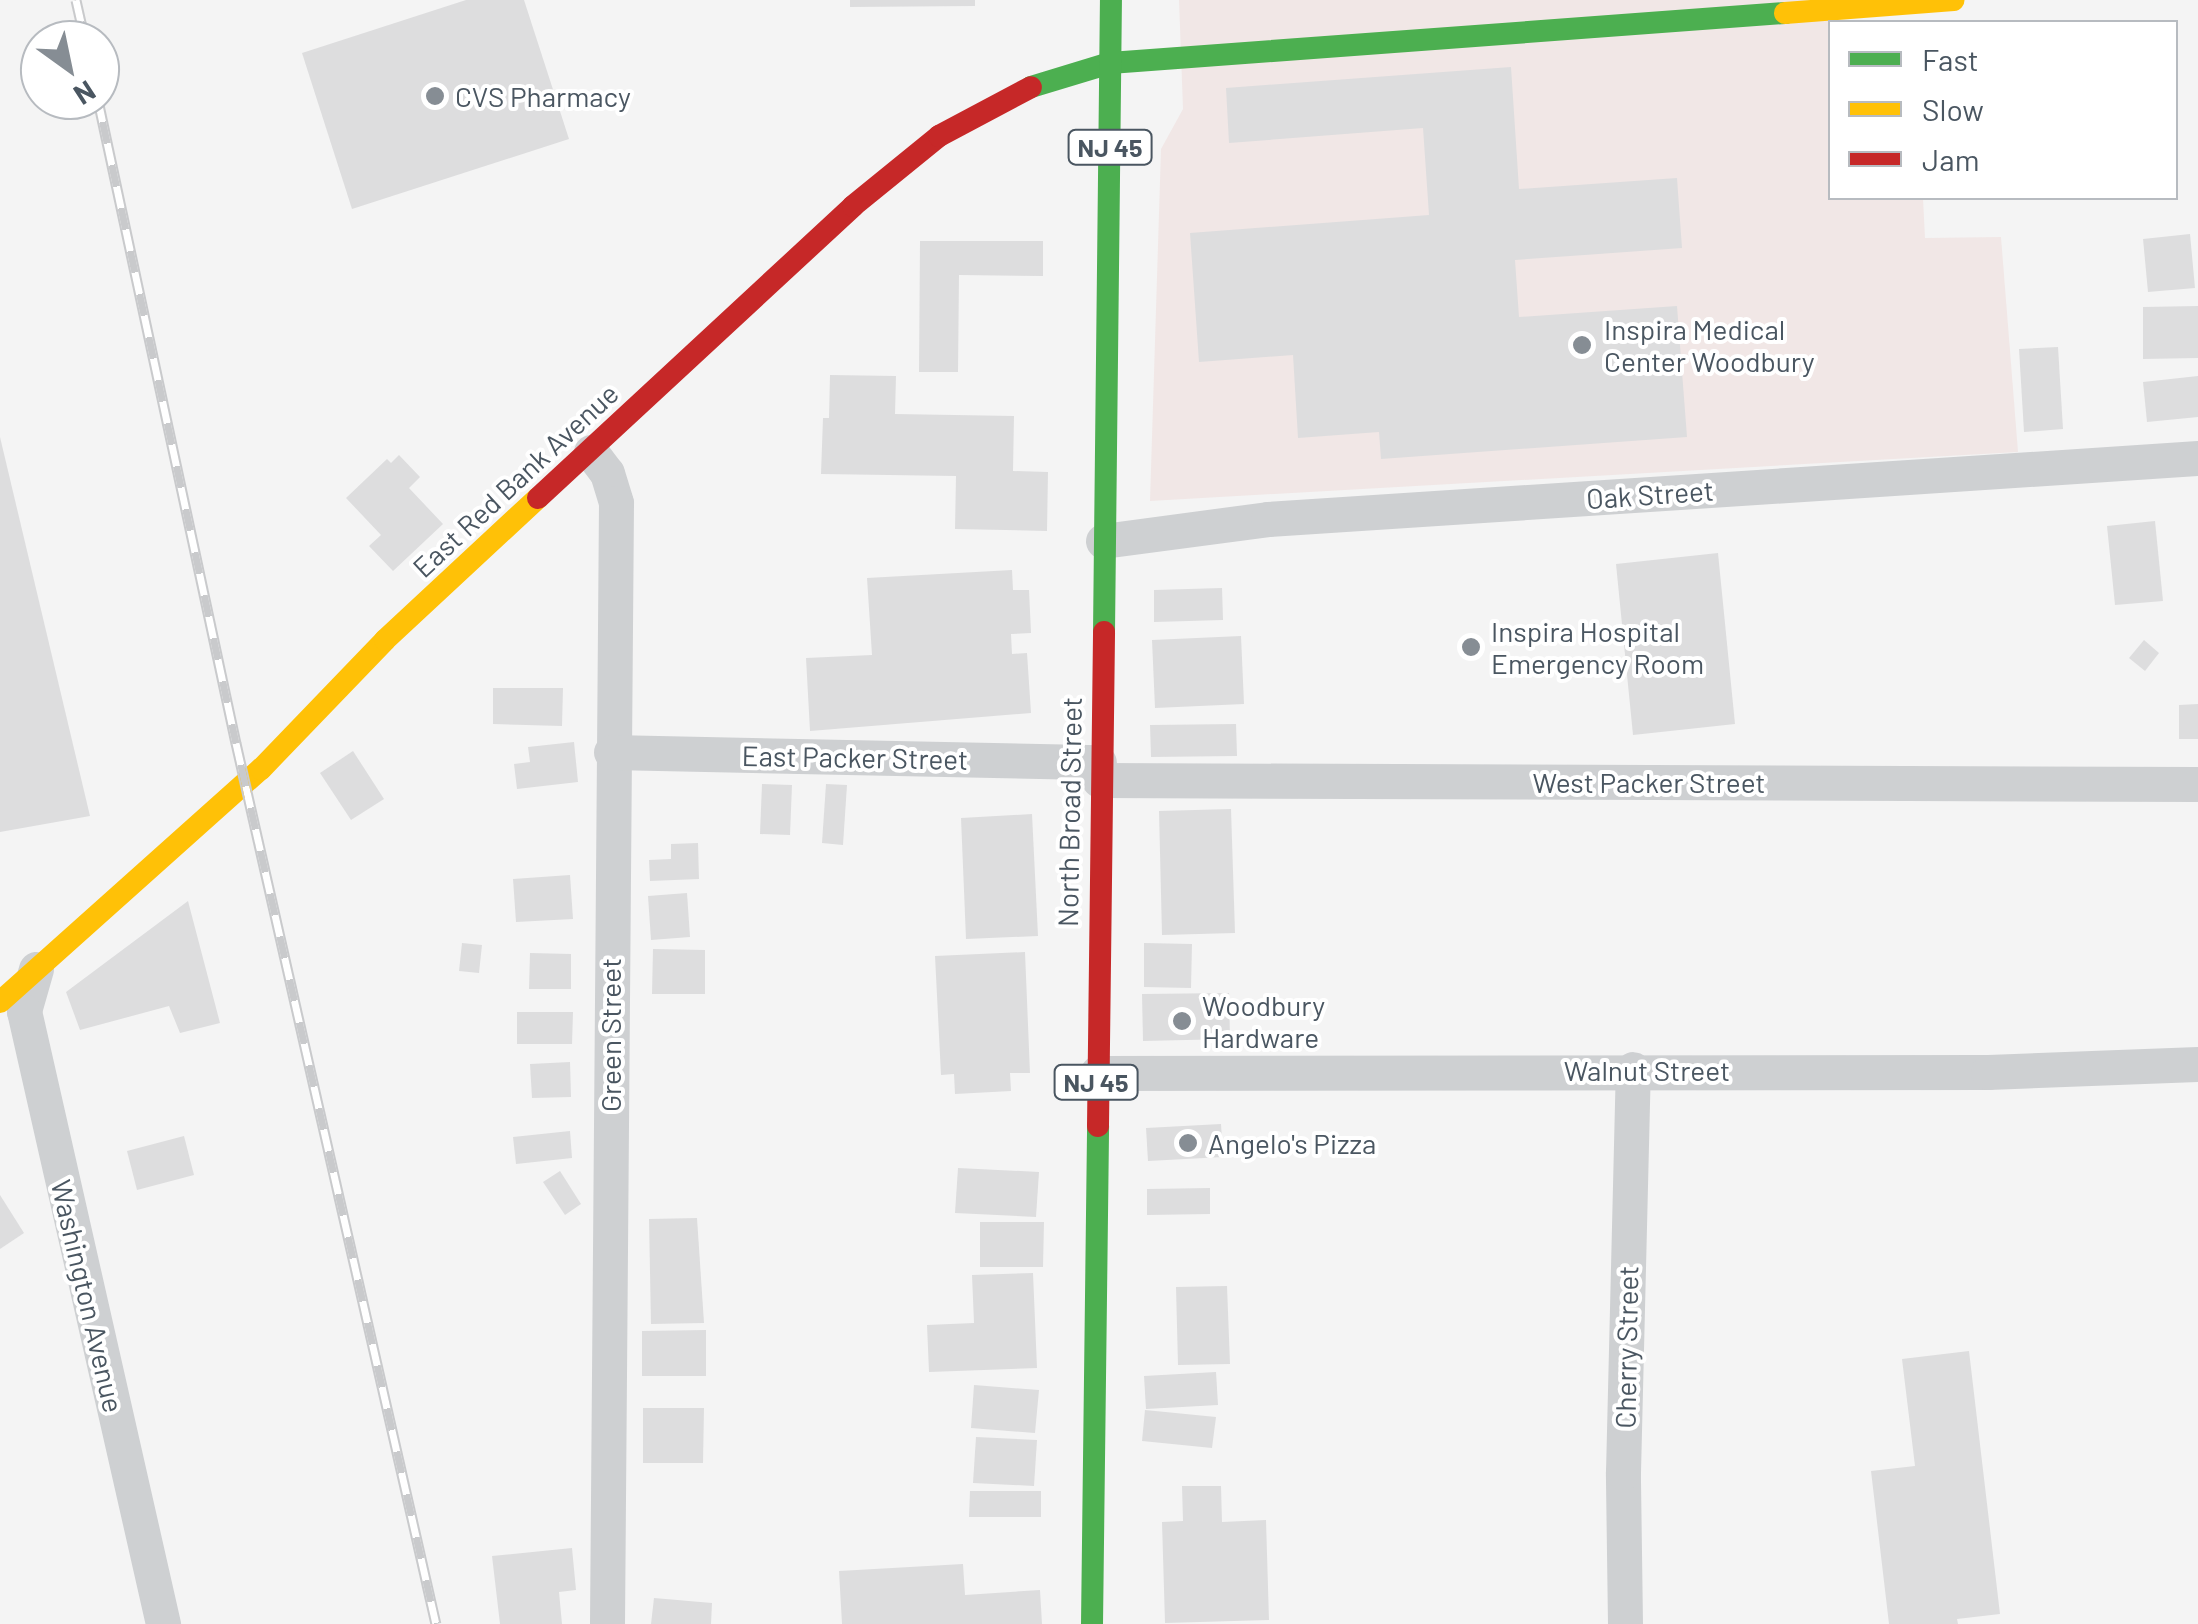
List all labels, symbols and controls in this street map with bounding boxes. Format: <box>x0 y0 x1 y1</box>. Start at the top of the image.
north arrow <box>20 20 120 120</box>
legend <box>1828 20 2178 200</box>
text: Fast <box>1922 41 1979 77</box>
text: N <box>68 74 102 113</box>
place label: CVS Pharmacy <box>455 79 631 113</box>
marker: CVS Pharmacy <box>424 85 446 107</box>
text: Slow <box>1922 91 1984 127</box>
road number: NJ 45 <box>1068 127 1152 167</box>
text: Jam <box>1922 141 1979 177</box>
place label: Inspira Medical Center Woodbury <box>1604 312 1815 378</box>
marker: Inspira Medical Center Woodbury <box>1569 332 1595 358</box>
street label: East Red Bank Avenue <box>405 376 625 584</box>
street label: Oak Street <box>1585 473 1715 515</box>
place label: Inspira Hospital Emergency Room <box>1491 614 1704 680</box>
marker: Inspira Hospital Emergency Room <box>1460 636 1482 658</box>
street label: North Broad Street <box>1050 697 1088 927</box>
street label: East Packer Street <box>741 738 969 776</box>
street label: West Packer Street <box>1532 765 1766 799</box>
street label: Green Street <box>593 958 627 1112</box>
place label: Woodbury Hardware <box>1202 988 1325 1054</box>
marker: Woodbury Hardware <box>1171 1010 1193 1032</box>
street label: Walnut Street <box>1564 1053 1730 1087</box>
road number: NJ 45 <box>1054 1062 1138 1102</box>
place label: Angelo's Pizza <box>1208 1126 1376 1160</box>
marker: Angelo's Pizza <box>1177 1132 1199 1154</box>
street label: Washington Avenue <box>45 1176 131 1416</box>
street label: Cherry Street <box>1608 1265 1644 1429</box>

